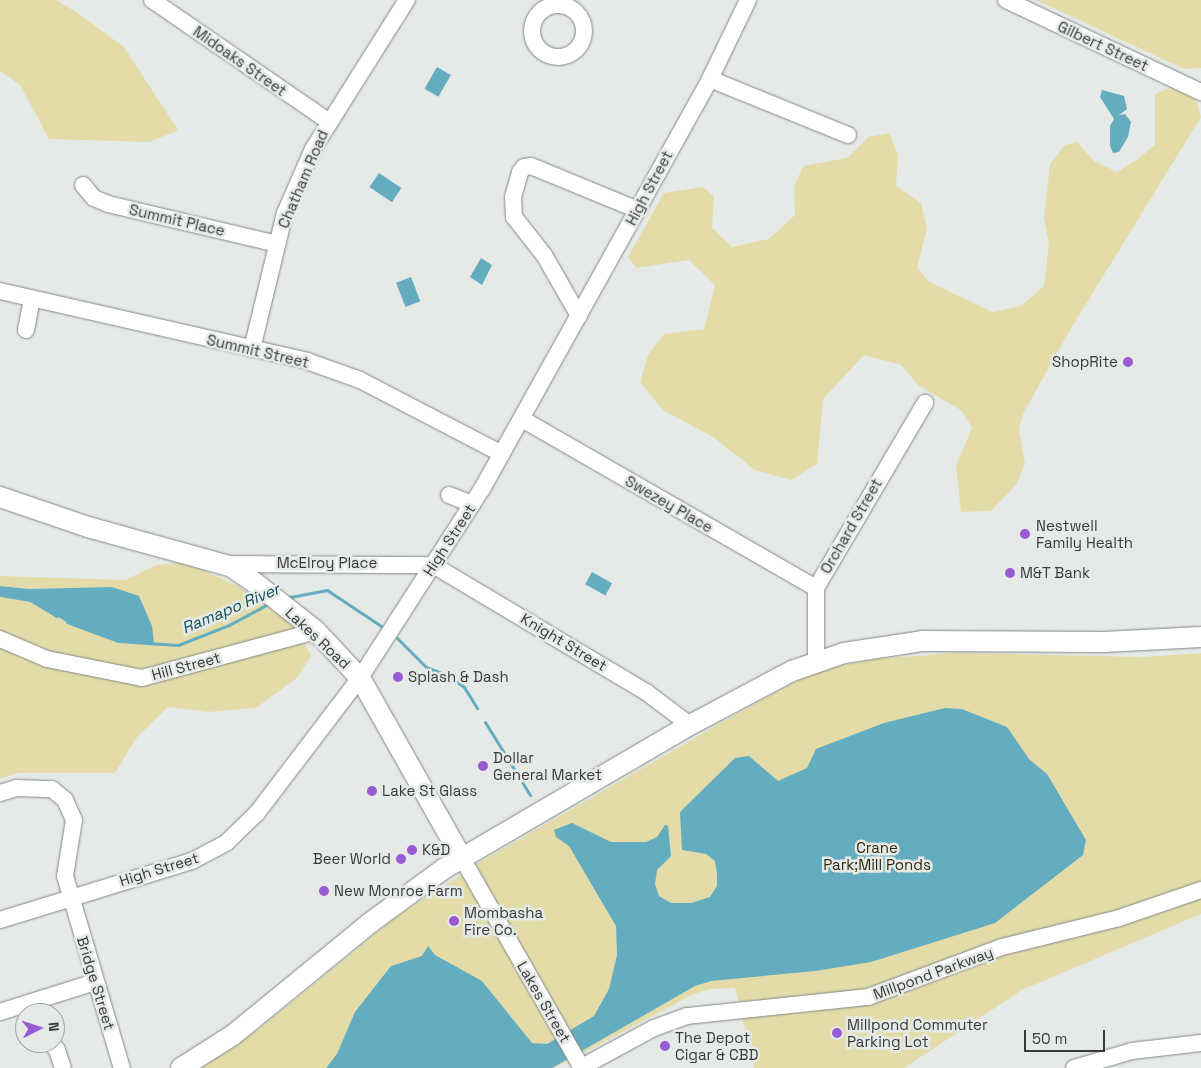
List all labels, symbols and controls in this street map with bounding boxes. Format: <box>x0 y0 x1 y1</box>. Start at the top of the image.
street label: Gilbert Street <box>1055 17 1151 75</box>
street label: Midoaks Street <box>190 22 290 100</box>
street label: Chatham Road <box>274 127 332 231</box>
street label: High Street <box>622 148 676 228</box>
street label: Summit Place <box>127 200 227 240</box>
street label: Summit Street <box>205 330 311 372</box>
place label: ShopRite <box>1052 353 1118 371</box>
marker: ShopRite <box>1122 356 1134 368</box>
street label: Swezey Place <box>622 472 716 536</box>
street label: Orchard Street <box>816 475 886 577</box>
street label: High Street <box>419 501 479 579</box>
place label: Nestwell Family Health <box>1036 516 1133 551</box>
marker: Nestwell Family Health <box>1018 527 1032 541</box>
street label: McElroy Place <box>277 554 377 572</box>
place label: M&T Bank <box>1020 564 1091 582</box>
marker: M&T Bank <box>1004 567 1016 579</box>
water label: Ramapo River <box>179 580 283 638</box>
street label: Lakes Road <box>282 603 354 673</box>
street label: Knight Street <box>518 609 610 675</box>
street label: Hill Street <box>150 648 222 684</box>
place label: Splash & Dash <box>408 668 509 686</box>
marker: Splash & Dash <box>392 671 404 683</box>
place label: Dollar General Market <box>493 748 602 783</box>
marker: Dollar General Market <box>477 760 489 772</box>
place label: Lake St Glass <box>382 782 477 800</box>
marker: Lake St Glass <box>366 785 378 797</box>
park label: Crane Park;Mill Ponds <box>823 838 931 873</box>
place label: K&D <box>422 841 450 859</box>
marker: K&D <box>406 844 418 856</box>
street label: High Street <box>117 848 201 890</box>
place label: Beer World <box>313 850 391 868</box>
marker: Beer World <box>395 853 407 865</box>
place label: New Monroe Farm <box>334 882 463 900</box>
marker: New Monroe Farm <box>318 885 330 897</box>
place label: Mombasha Fire Co. <box>464 903 543 938</box>
marker: Mombasha Fire Co. <box>448 915 460 927</box>
street label: Bridge Street <box>73 934 119 1032</box>
street label: Millpond Parkway <box>871 943 995 1003</box>
street label: Lakes Street <box>513 958 575 1046</box>
north arrow <box>15 1003 65 1053</box>
place label: Millpond Commuter Parking Lot <box>847 1015 988 1050</box>
scale bar <box>1026 1020 1107 1052</box>
text: N <box>45 1021 63 1032</box>
marker: Millpond Commuter Parking Lot <box>831 1027 843 1039</box>
place label: The Depot Cigar & CBD <box>675 1028 758 1063</box>
text: 50 m <box>1032 1029 1067 1048</box>
marker: The Depot Cigar & CBD <box>659 1040 671 1052</box>

